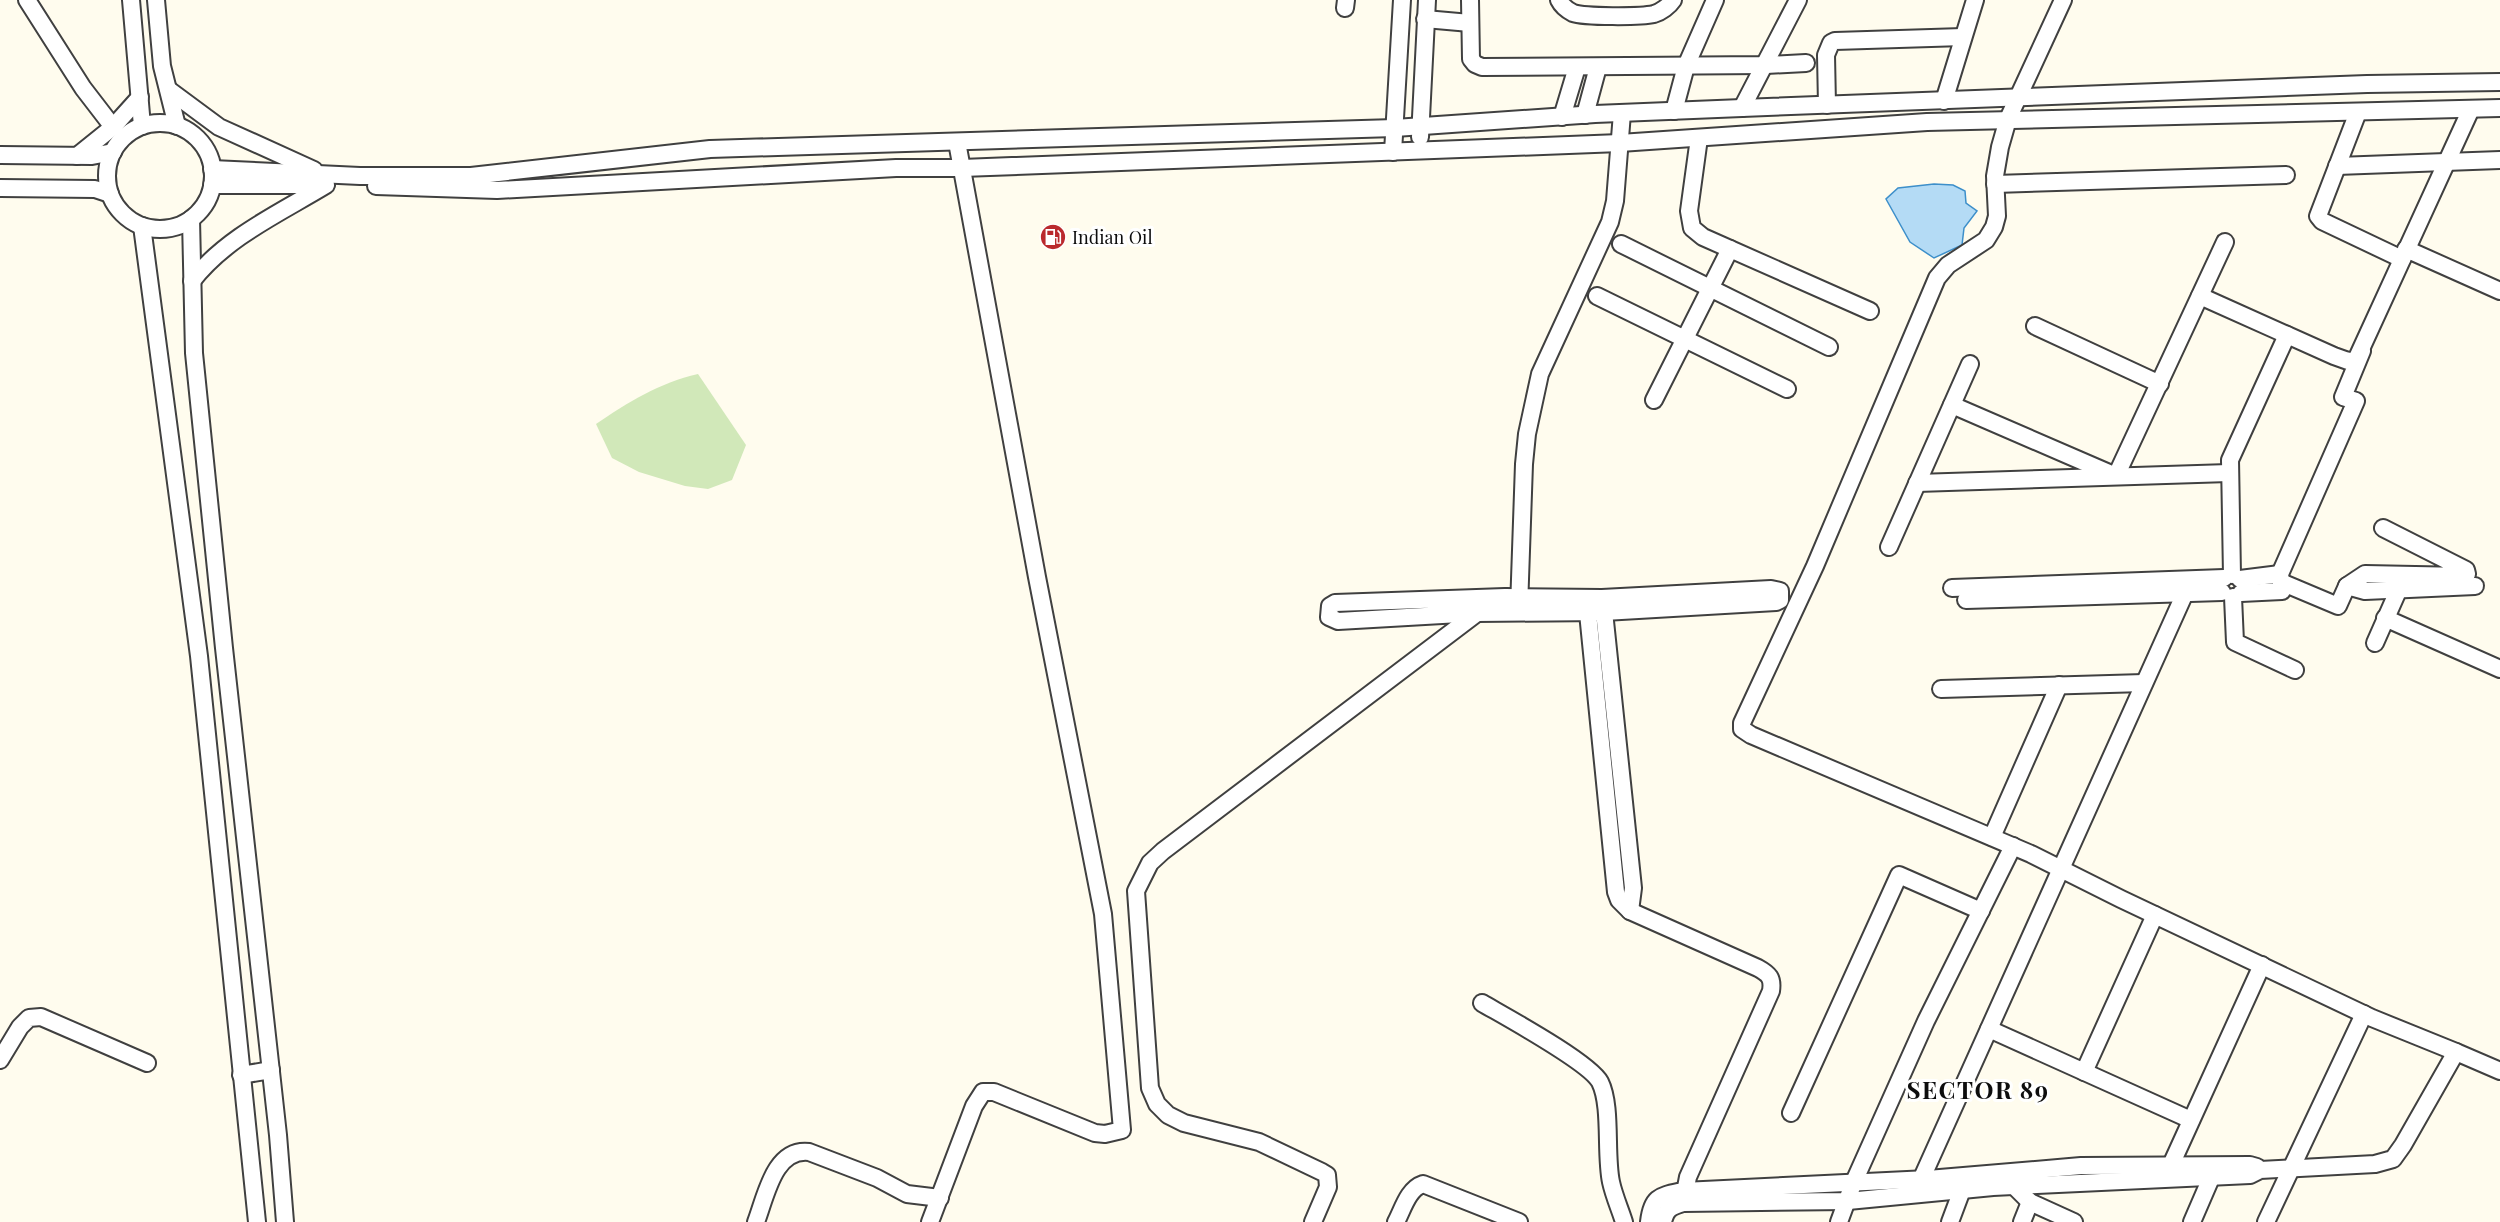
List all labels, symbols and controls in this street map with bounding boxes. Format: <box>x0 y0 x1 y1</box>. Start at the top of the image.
fuel station icon: Indian Oil <box>1038 222 1068 252</box>
place label: Indian Oil <box>1072 225 1153 249</box>
district label: SECTOR 89 <box>1906 1073 2050 1105</box>

